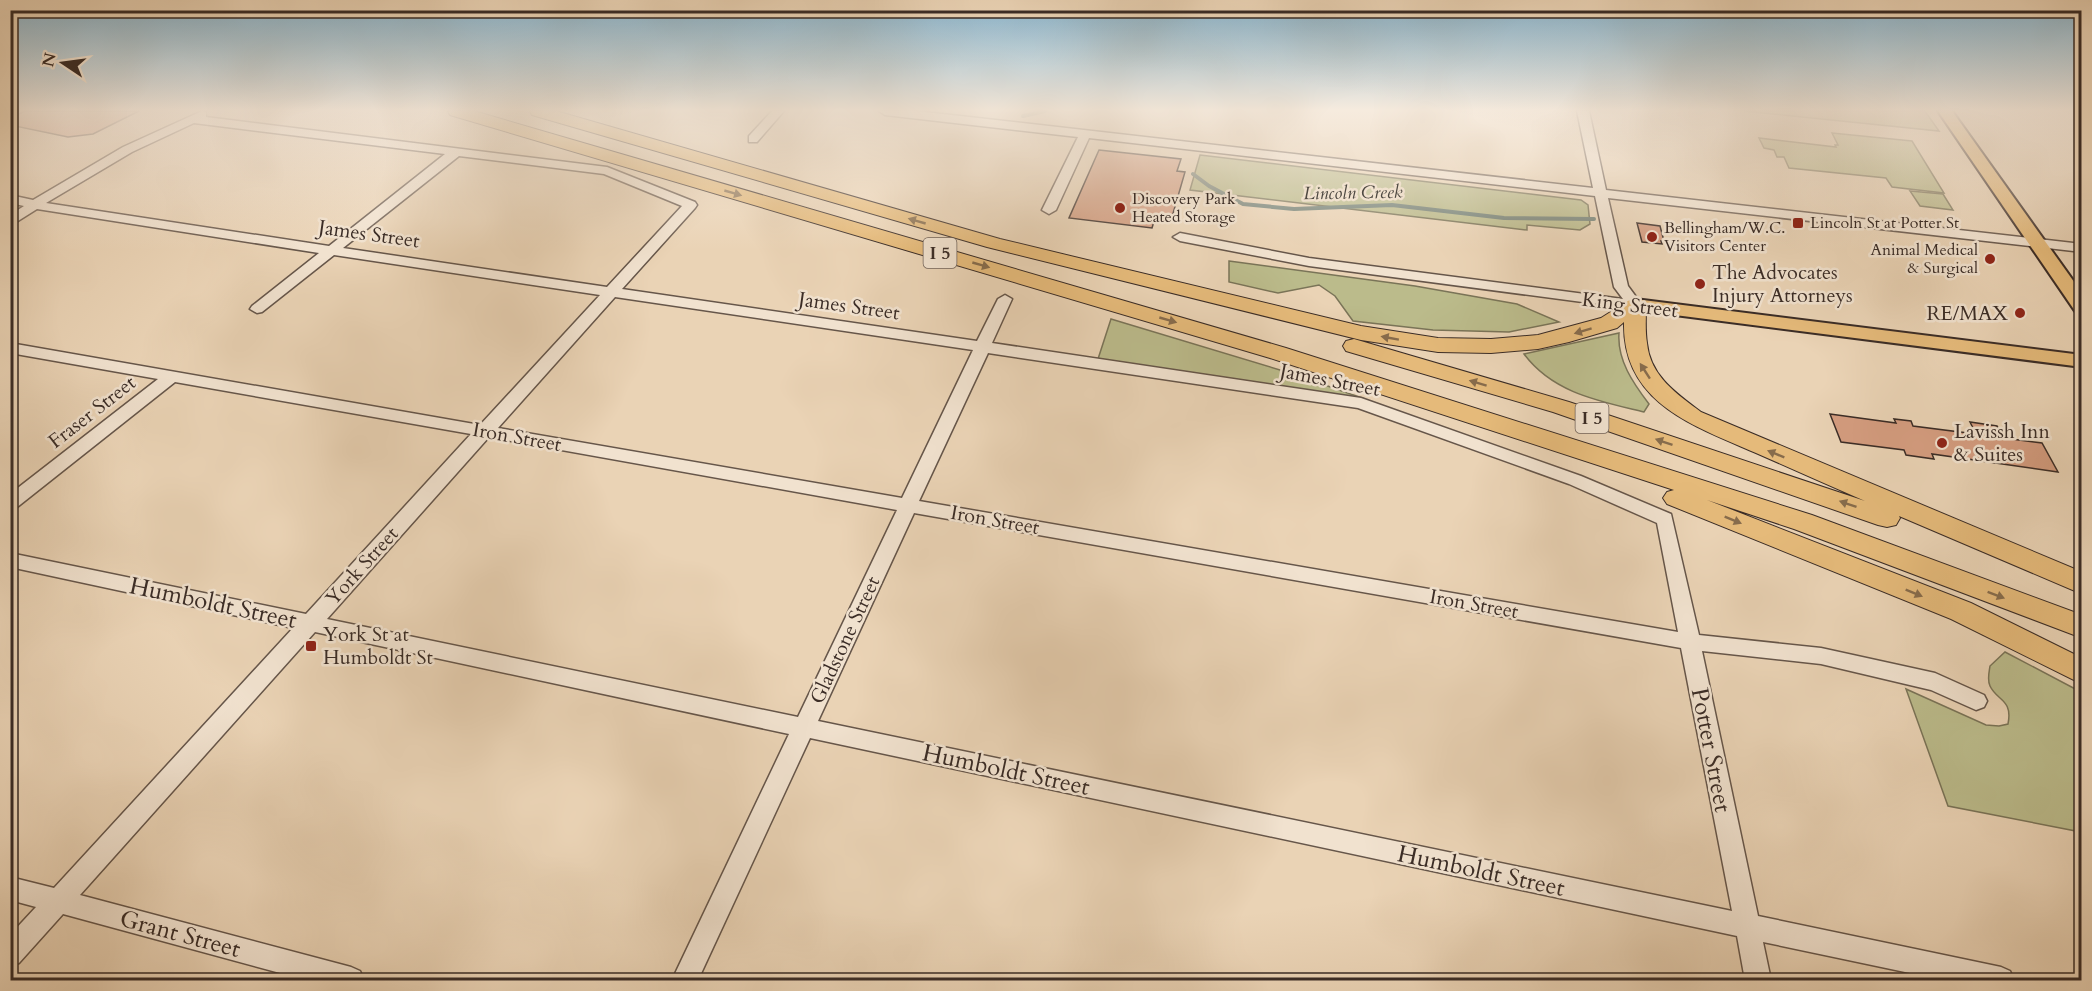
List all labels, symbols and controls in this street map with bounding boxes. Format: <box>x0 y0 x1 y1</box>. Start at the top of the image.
north arrow <box>33 33 93 93</box>
text: N <box>37 51 62 69</box>
water label: Lincoln Creek <box>1303 180 1403 206</box>
place label: Discovery Park Heated Storage <box>1132 188 1236 228</box>
one-way arrow <box>724 189 742 198</box>
marker: Discovery Park Heated Storage <box>1113 201 1127 215</box>
place label: Lincoln St at Potter St <box>1810 212 1959 234</box>
street label: James Street <box>314 213 422 255</box>
one-way arrow <box>908 216 926 225</box>
marker: Lincoln St at Potter St <box>1791 216 1805 230</box>
place label: Bellingham/W.C. Visitors Center <box>1664 217 1785 257</box>
marker: Bellingham/W.C. Visitors Center <box>1645 230 1659 244</box>
road number: I 5 <box>924 238 956 268</box>
place label: Animal Medical & Surgical <box>1871 239 1978 279</box>
marker: Animal Medical & Surgical <box>1983 252 1997 266</box>
place label: The Advocates Injury Attorneys <box>1712 259 1853 309</box>
one-way arrow <box>972 261 990 270</box>
marker: The Advocates Injury Attorneys <box>1693 277 1707 291</box>
street label: James Street <box>794 285 902 327</box>
street label: King Street <box>1580 286 1680 324</box>
place label: RE/MAX <box>1927 300 2008 327</box>
marker: RE/MAX <box>2013 306 2027 320</box>
one-way arrow <box>1159 316 1177 325</box>
one-way arrow <box>1574 327 1592 336</box>
one-way arrow <box>1381 333 1400 342</box>
street label: James Street <box>1275 356 1383 403</box>
one-way arrow <box>1640 362 1651 379</box>
street label: Fraser Street <box>43 369 142 455</box>
one-way arrow <box>1469 378 1487 387</box>
road number: I 5 <box>1576 403 1608 433</box>
street label: Iron Street <box>470 416 564 458</box>
place label: Lavissh Inn & Suites <box>1954 418 2050 468</box>
marker: Lavissh Inn & Suites <box>1935 436 1949 450</box>
one-way arrow <box>1655 437 1673 446</box>
one-way arrow <box>1767 449 1785 459</box>
street label: Iron Street <box>948 499 1042 541</box>
one-way arrow <box>1839 499 1857 509</box>
one-way arrow <box>1724 516 1742 525</box>
street label: York Street <box>319 520 405 611</box>
street label: Humboldt Street <box>126 569 300 637</box>
street label: Gladstone Street <box>804 571 887 708</box>
street label: Iron Street <box>1427 583 1521 625</box>
one-way arrow <box>1905 588 1923 598</box>
one-way arrow <box>1987 590 2005 600</box>
place label: York St at Humboldt St <box>323 621 434 671</box>
marker: York St at Humboldt St <box>304 639 318 653</box>
street label: Potter Street <box>1683 685 1739 815</box>
street label: Humboldt Street <box>919 736 1093 804</box>
street label: Humboldt Street <box>1394 837 1568 905</box>
street label: Grant Street <box>116 902 244 966</box>

